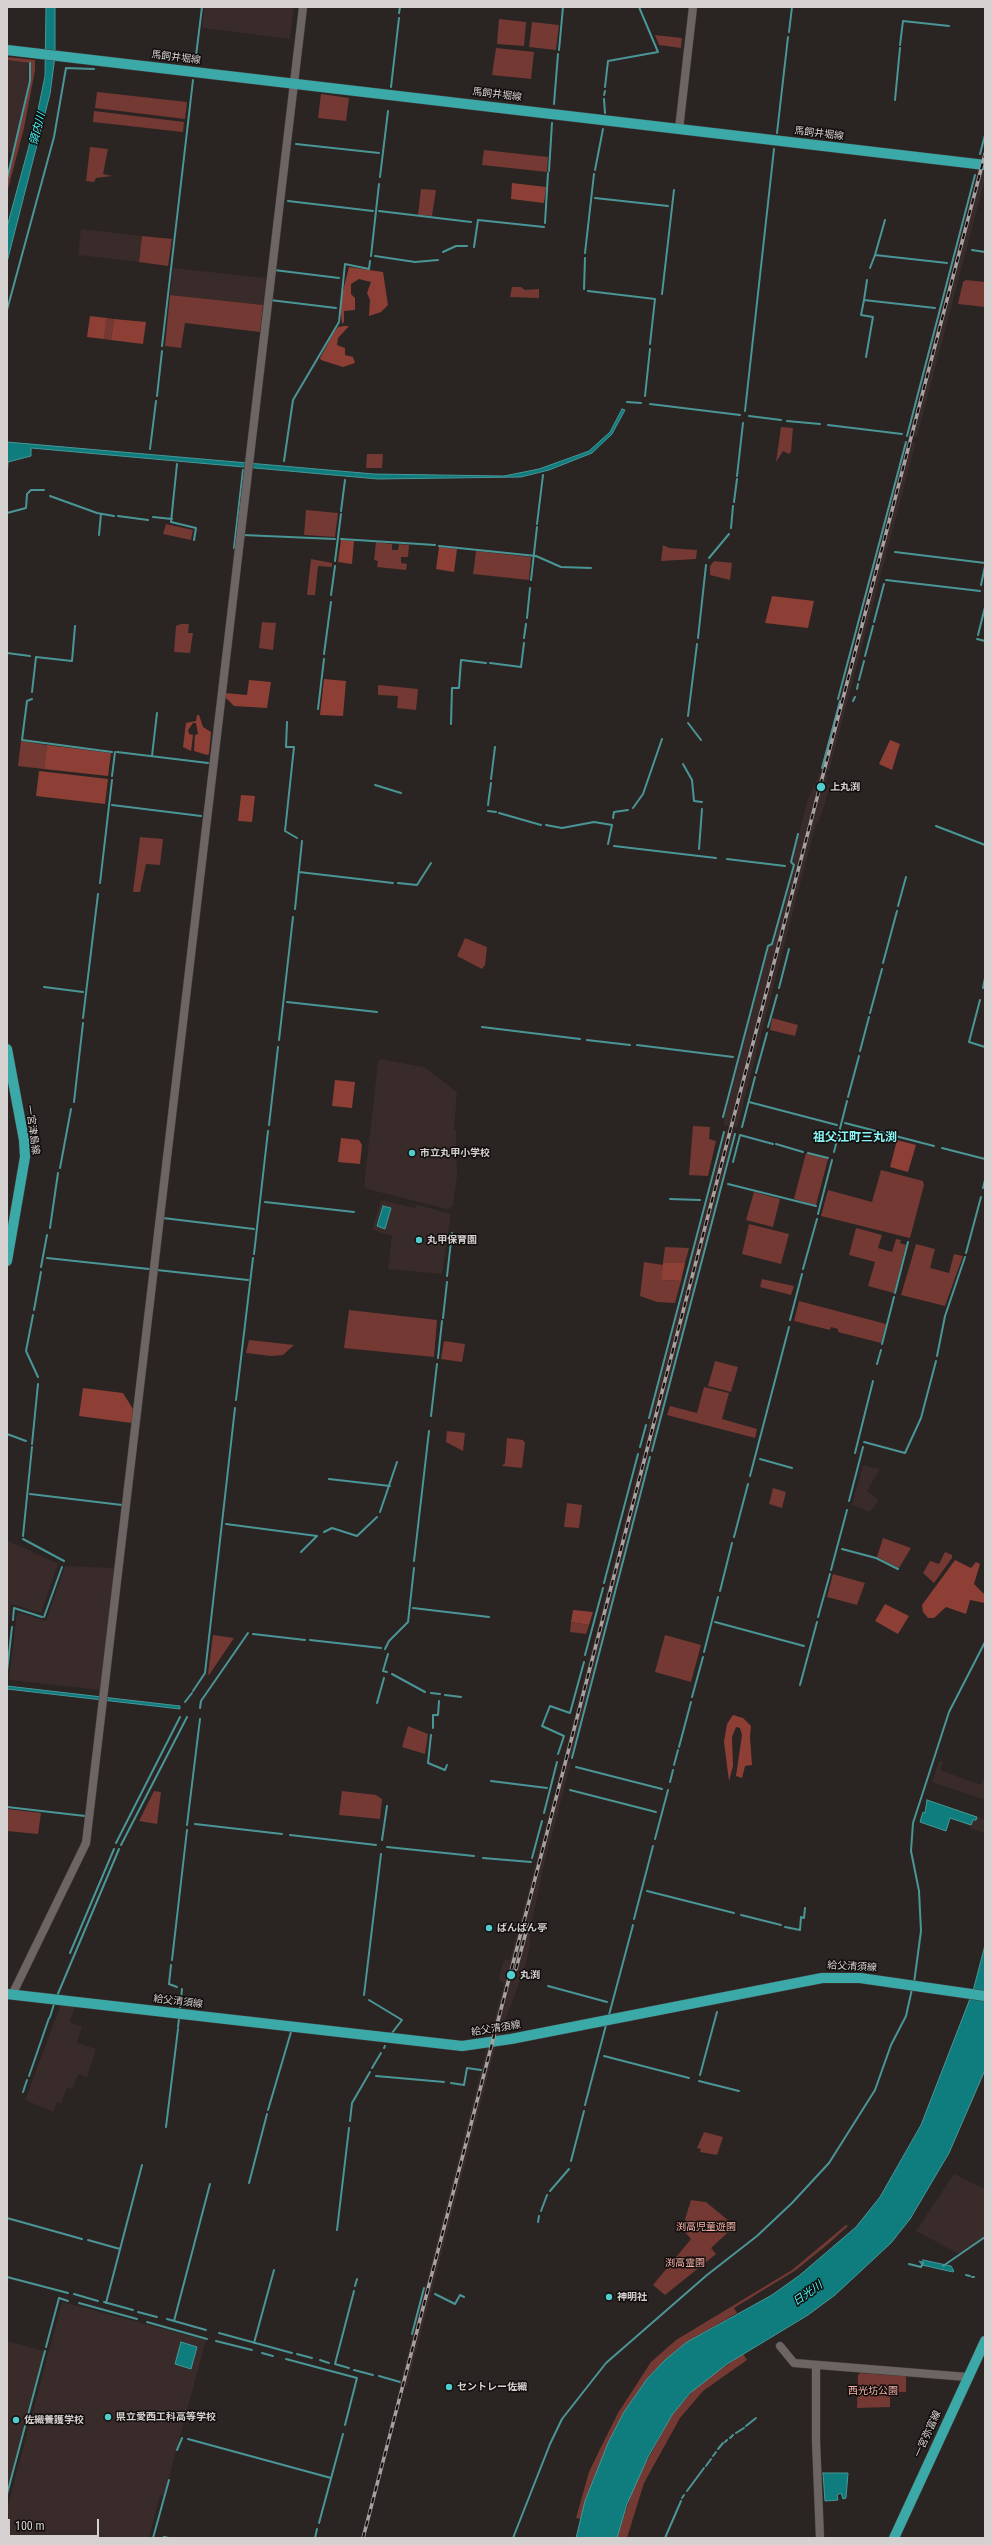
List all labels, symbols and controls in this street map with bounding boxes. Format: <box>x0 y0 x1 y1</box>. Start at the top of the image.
street label: 馬飼井堀線 <box>150 49 202 67</box>
street label: 馬飼井堀線 <box>471 86 523 104</box>
water label: 領内川 <box>27 111 49 147</box>
street label: 馬飼井堀線 <box>793 125 845 143</box>
marker: 上丸渕 <box>815 781 827 793</box>
place label: 上丸渕 <box>830 781 860 793</box>
street label: 一宮津島線 <box>23 1104 41 1156</box>
district label: 祖父江町三丸渕 <box>813 1131 897 1145</box>
place label: 市立丸甲小学校 <box>420 1147 490 1159</box>
marker: 市立丸甲小学校 <box>407 1148 417 1158</box>
place label: 丸甲保育園 <box>427 1234 477 1246</box>
marker: 丸甲保育園 <box>414 1235 424 1245</box>
place label: ばんばん亭 <box>497 1922 547 1934</box>
marker: ばんばん亭 <box>484 1923 494 1933</box>
street label: 給父清須線 <box>827 1960 877 1974</box>
marker: 丸渕 <box>505 1969 517 1981</box>
place label: 丸渕 <box>520 1969 540 1981</box>
street label: 給父清須線 <box>152 1993 204 2011</box>
street label: 給父清須線 <box>470 2019 522 2039</box>
park label: 渕高児童遊園 <box>676 2221 736 2233</box>
park label: 渕高霊園 <box>665 2257 705 2269</box>
water label: 日光川 <box>791 2279 825 2309</box>
place label: 神明社 <box>617 2291 647 2303</box>
marker: 神明社 <box>604 2292 614 2302</box>
place label: セントレー佐織 <box>457 2381 527 2393</box>
marker: セントレー佐織 <box>444 2382 454 2392</box>
park label: 西光坊公園 <box>848 2385 898 2397</box>
street label: 一宮弥富線 <box>912 2409 944 2459</box>
place label: 県立愛西工科高等学校 <box>116 2411 216 2423</box>
marker: 県立愛西工科高等学校 <box>103 2412 113 2422</box>
place label: 佐織養護学校 <box>24 2414 84 2426</box>
marker: 佐織養護学校 <box>11 2415 21 2425</box>
scale bar <box>10 2511 101 2537</box>
text: 100 m <box>15 2519 45 2533</box>

